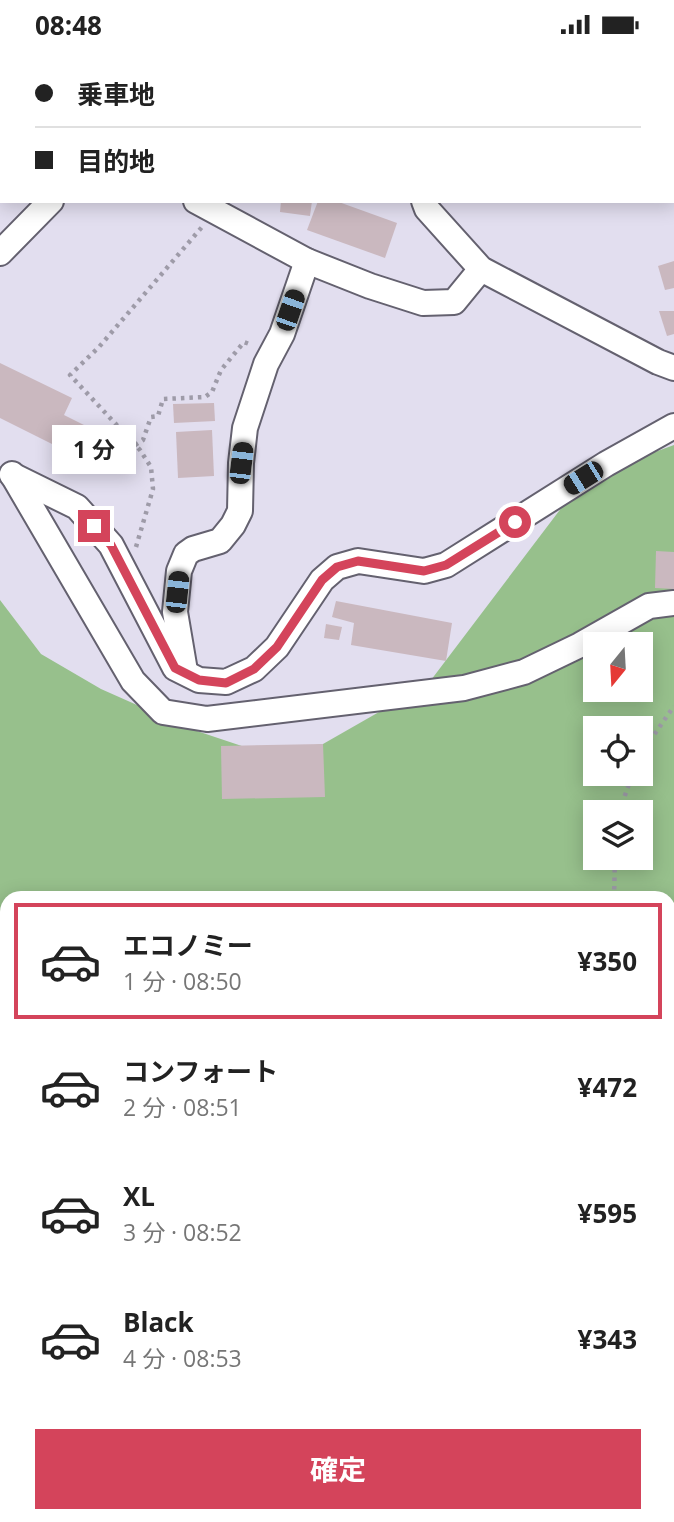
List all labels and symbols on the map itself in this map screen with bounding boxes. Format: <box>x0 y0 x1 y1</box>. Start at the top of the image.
car <box>274 287 307 333</box>
callout: 1 分 <box>52 425 136 473</box>
car <box>229 441 254 485</box>
car <box>560 458 607 498</box>
route start <box>499 506 531 538</box>
route end <box>78 510 110 542</box>
car <box>165 570 190 614</box>
north arrow <box>583 632 653 702</box>

